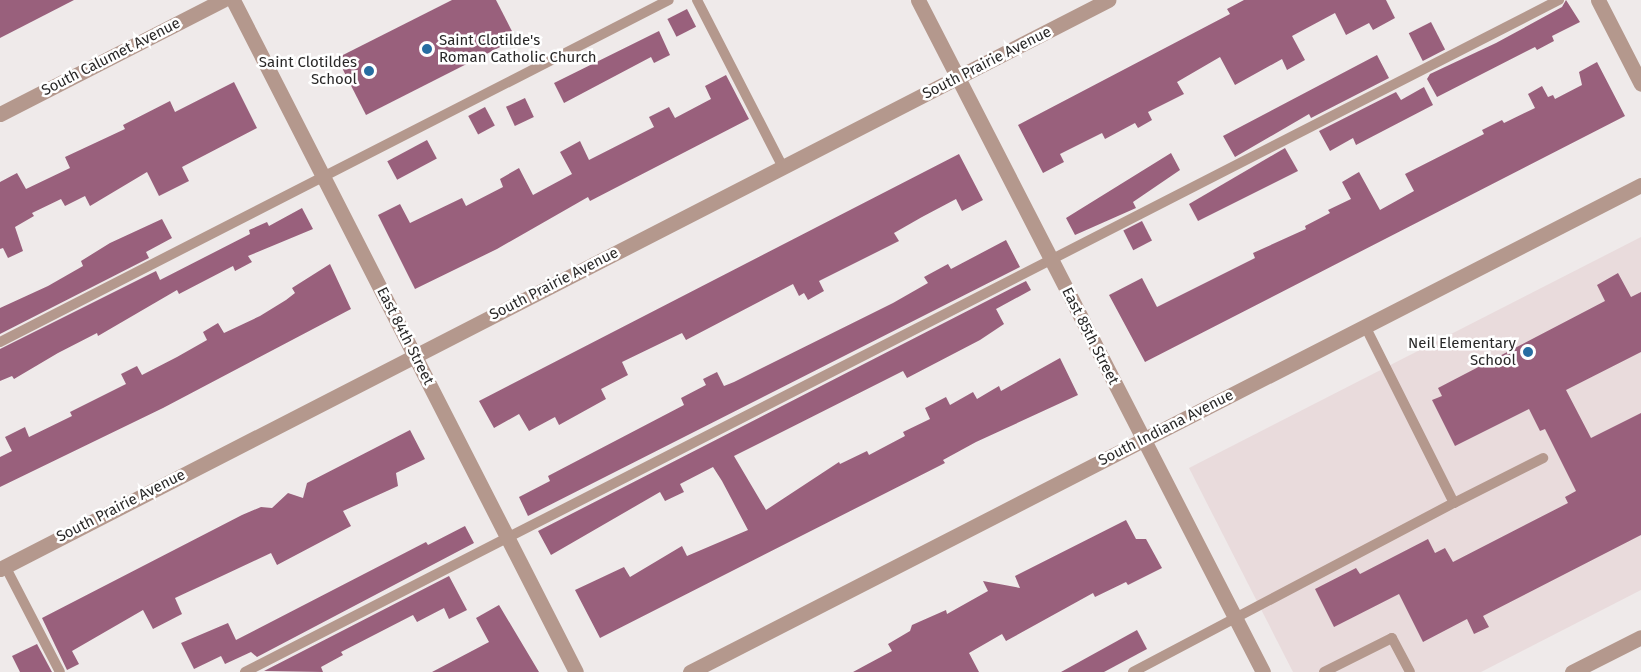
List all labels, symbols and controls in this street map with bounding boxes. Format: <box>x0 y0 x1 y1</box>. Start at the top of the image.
street label: South Calumet Avenue <box>39 14 183 100</box>
street label: South Prairie Avenue <box>920 23 1054 103</box>
place label: Saint Clotilde's Roman Catholic Church <box>439 31 597 66</box>
marker: Saint Clotilde's Roman Catholic Church <box>420 42 434 56</box>
place label: Saint Clotildes School <box>259 53 357 88</box>
marker: Saint Clotildes School <box>362 64 376 78</box>
street label: South Prairie Avenue <box>487 244 621 324</box>
street label: East 84th Street <box>373 284 437 388</box>
street label: East 85th Street <box>1058 284 1122 388</box>
place label: Neil Elementary School <box>1408 334 1516 369</box>
marker: Neil Elementary School <box>1521 345 1535 359</box>
street label: South Indiana Avenue <box>1095 386 1237 470</box>
street label: South Prairie Avenue <box>54 466 188 546</box>

